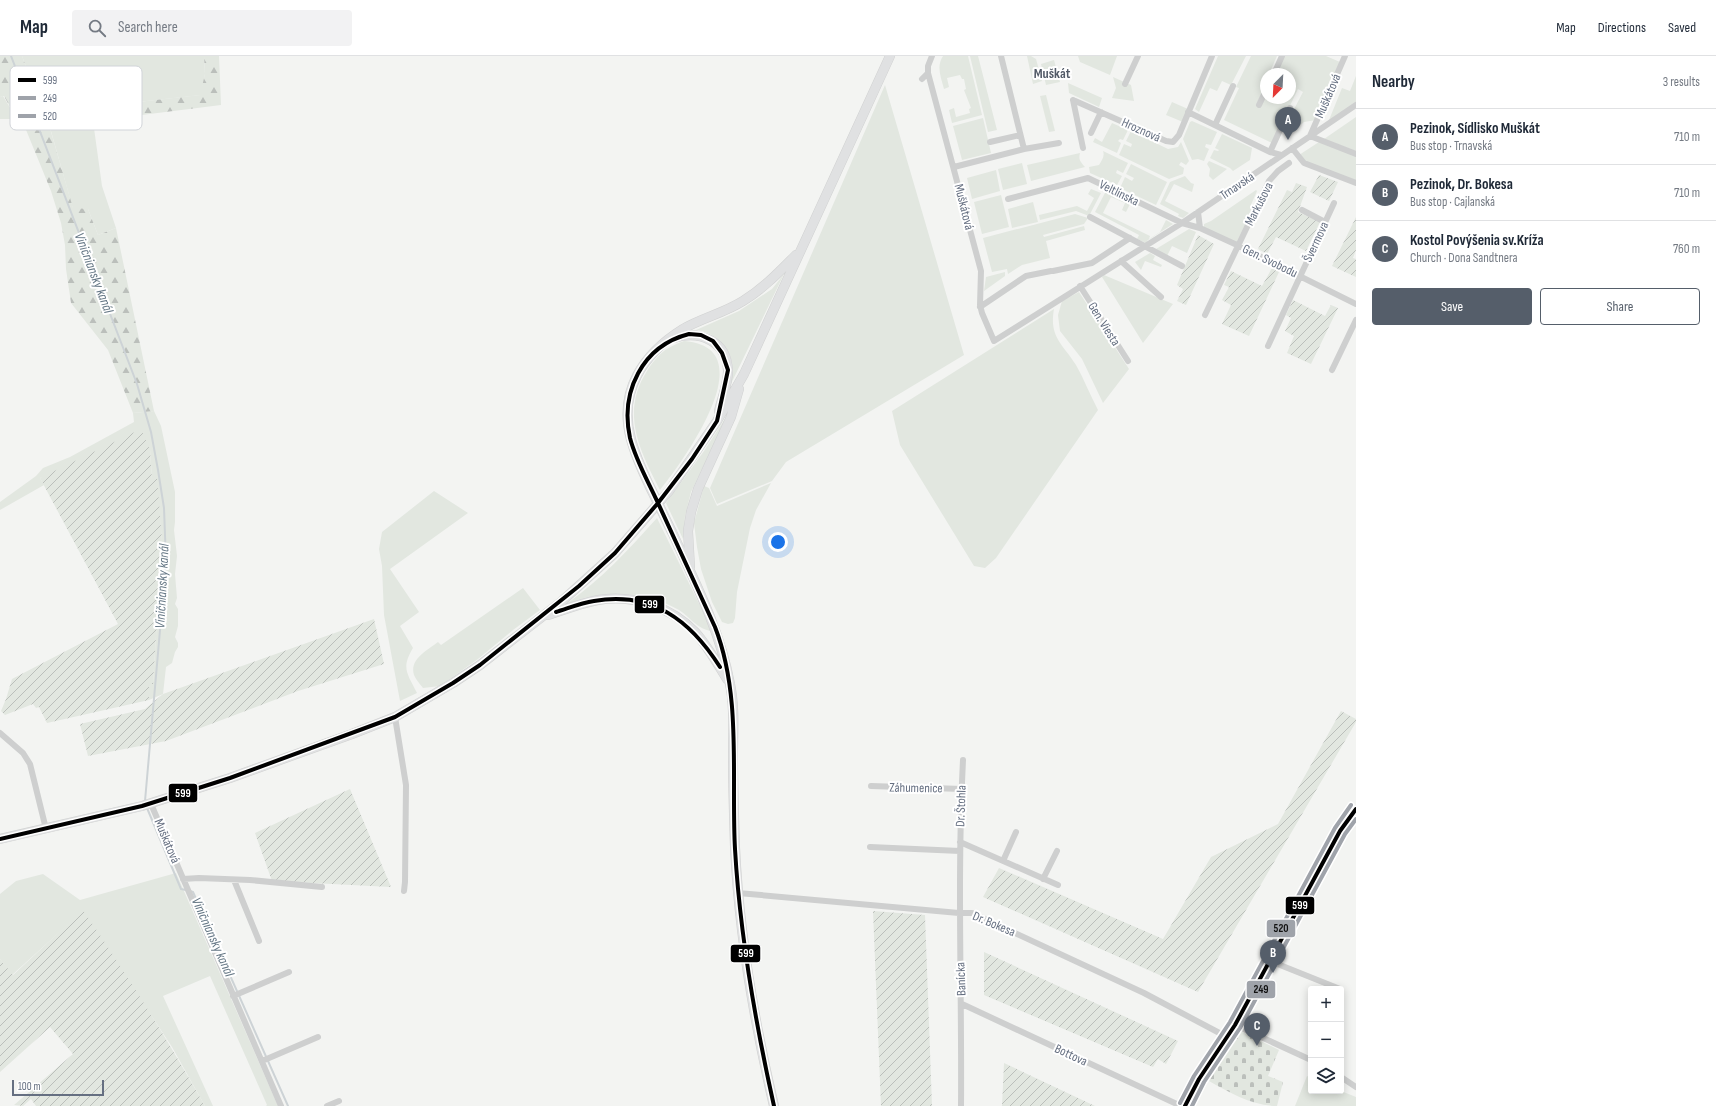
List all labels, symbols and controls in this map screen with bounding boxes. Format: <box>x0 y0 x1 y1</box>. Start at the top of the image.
search box <box>72 10 352 46</box>
text: Map <box>20 16 48 39</box>
icon: search <box>86 17 108 39</box>
text: Search here <box>118 18 178 37</box>
text: Map <box>1556 19 1576 36</box>
text: Directions <box>1598 19 1646 36</box>
text: Saved <box>1668 19 1696 36</box>
district label: Muškát <box>1034 65 1071 82</box>
legend <box>10 66 142 130</box>
north arrow <box>1260 68 1296 104</box>
street label: Muškátová <box>1311 71 1345 121</box>
text: Nearby <box>1372 72 1415 92</box>
text: 599 <box>43 74 57 87</box>
text: 3 results <box>1663 74 1700 90</box>
text: 249 <box>43 92 57 105</box>
pin: A <box>1275 107 1301 140</box>
text: 520 <box>43 110 57 123</box>
street label: Hroznová <box>1119 114 1163 146</box>
text: Pezinok, Sídlisko Muškát <box>1410 119 1540 138</box>
text: A <box>1382 129 1388 145</box>
text: 710 m <box>1674 129 1700 145</box>
text: Bus stop · Trnavská <box>1410 138 1492 154</box>
street label: Trnavská <box>1217 169 1257 203</box>
text: Pezinok, Dr. Bokesa <box>1410 175 1513 194</box>
street label: Veltlínska <box>1097 177 1141 209</box>
street label: Markušova <box>1241 180 1277 228</box>
street label: Muškátová <box>951 182 977 232</box>
text: B <box>1382 185 1388 201</box>
text: 710 m <box>1674 185 1700 201</box>
text: Bus stop · Cajlanská <box>1410 194 1495 210</box>
street label: Švermova <box>1299 219 1332 265</box>
water label: Viničniansky kanál <box>71 230 117 316</box>
text: Kostol Povýšenia sv.Kríža <box>1410 231 1544 250</box>
street label: Gen. Svobodu <box>1240 241 1300 281</box>
text: C <box>1382 241 1388 257</box>
text: 760 m <box>1673 241 1700 257</box>
text: Church · Dona Sandtnera <box>1410 250 1518 266</box>
button: Save <box>1372 288 1532 325</box>
button: Share <box>1540 288 1700 325</box>
street label: Gen. Viesta <box>1084 299 1124 349</box>
your location <box>768 532 788 552</box>
water label: Viničniansky kanál <box>151 543 173 629</box>
line badge: 599 <box>634 595 665 614</box>
text: 599 <box>642 598 658 611</box>
street label: Záhumenice <box>889 780 943 796</box>
line badge: 599 <box>168 783 198 803</box>
street label: Dr. Štohla <box>951 785 970 827</box>
text: 599 <box>175 787 191 800</box>
street label: Muškátová <box>150 816 184 866</box>
water label: Viničniansky kanál <box>188 895 238 980</box>
line badge: 599 <box>1285 896 1315 915</box>
text: 599 <box>1292 899 1308 912</box>
street label: Dr. Bokesa <box>970 908 1018 940</box>
line badge: 520 <box>1266 919 1296 938</box>
text: 520 <box>1274 922 1288 935</box>
pin: B <box>1260 940 1286 973</box>
line badge: 599 <box>730 944 761 963</box>
text: 599 <box>738 947 754 960</box>
street label: Banícka <box>952 962 970 996</box>
line badge: 249 <box>1246 980 1276 999</box>
text: 249 <box>1253 983 1269 996</box>
map controls <box>1308 986 1344 1094</box>
button: + <box>1308 986 1344 1022</box>
pin: C <box>1244 1013 1270 1046</box>
button: − <box>1308 1022 1344 1058</box>
street label: Bottova <box>1052 1041 1090 1069</box>
button: layers <box>1308 1058 1344 1094</box>
scale bar <box>12 1078 104 1097</box>
text: 100 m <box>18 1080 40 1093</box>

